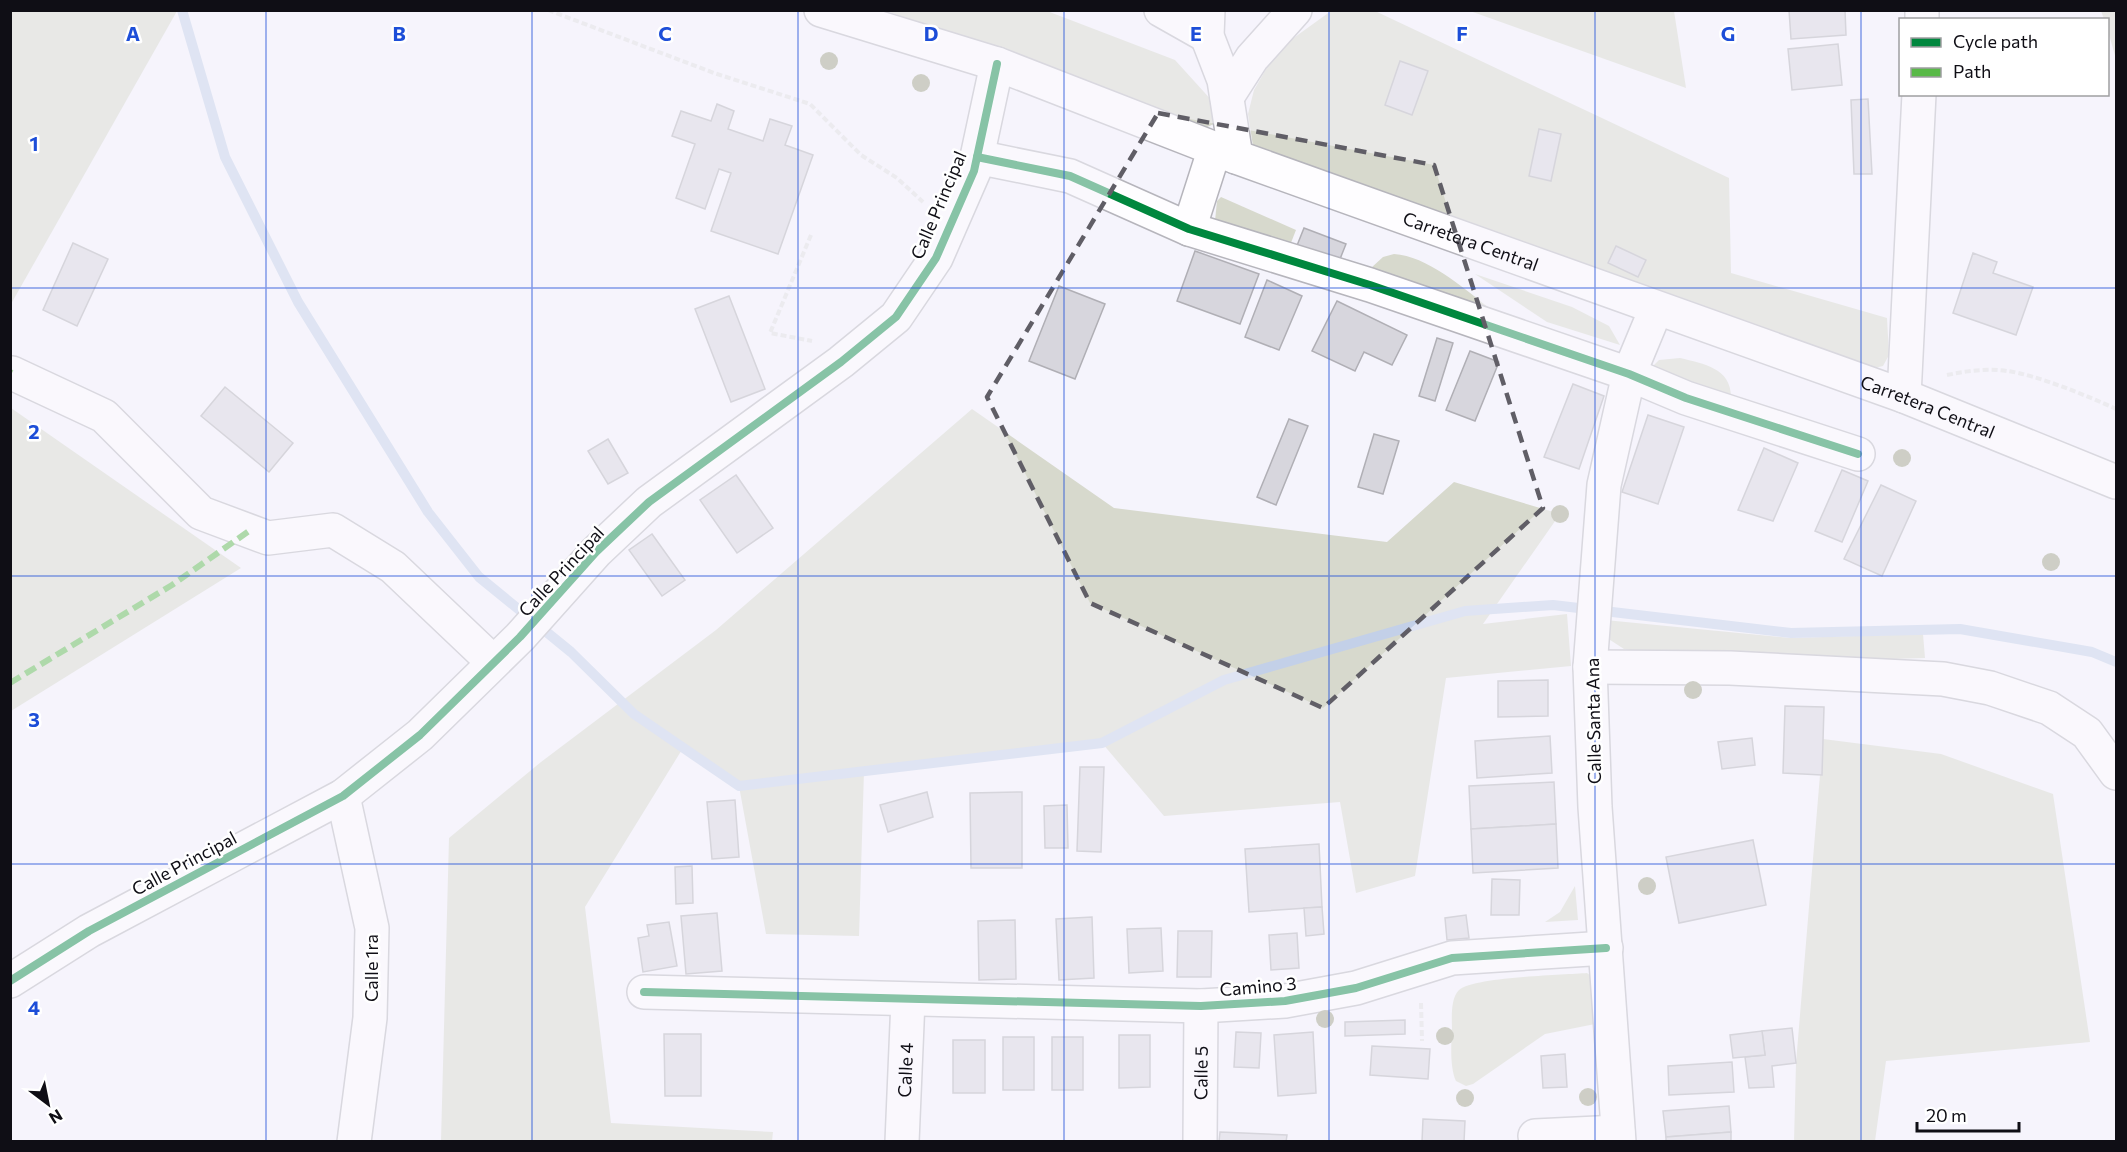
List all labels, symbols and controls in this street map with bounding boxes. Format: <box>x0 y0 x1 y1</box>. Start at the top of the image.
legend <box>1899 18 2109 96</box>
text: A <box>126 21 140 45</box>
text: B <box>392 21 406 45</box>
text: C <box>658 21 672 45</box>
text: D <box>924 21 938 45</box>
text: E <box>1190 21 1202 45</box>
text: F <box>1456 21 1468 45</box>
text: G <box>1721 21 1735 45</box>
text: Cycle path <box>1953 30 2038 52</box>
text: Path <box>1953 60 1991 82</box>
text: 1 <box>29 131 39 155</box>
street label: Calle Principal <box>905 148 971 262</box>
street label: Carretera Central <box>1400 207 1542 275</box>
street label: Carretera Central <box>1858 370 1998 443</box>
text: 2 <box>28 419 40 443</box>
street label: Calle Principal <box>514 521 608 621</box>
street label: Calle Santa Ana <box>1581 658 1605 784</box>
text: 3 <box>28 707 40 731</box>
street label: Calle Principal <box>128 826 240 900</box>
street label: Calle 1ra <box>360 934 382 1002</box>
street label: Camino 3 <box>1219 972 1297 1000</box>
text: 4 <box>28 995 40 1019</box>
street label: Calle 4 <box>893 1042 917 1098</box>
street label: Calle 5 <box>1189 1046 1212 1100</box>
north arrow <box>18 1074 78 1134</box>
scale bar <box>1917 1095 2019 1133</box>
text: 20 m <box>1926 1104 1967 1126</box>
text: N <box>46 1106 66 1128</box>

